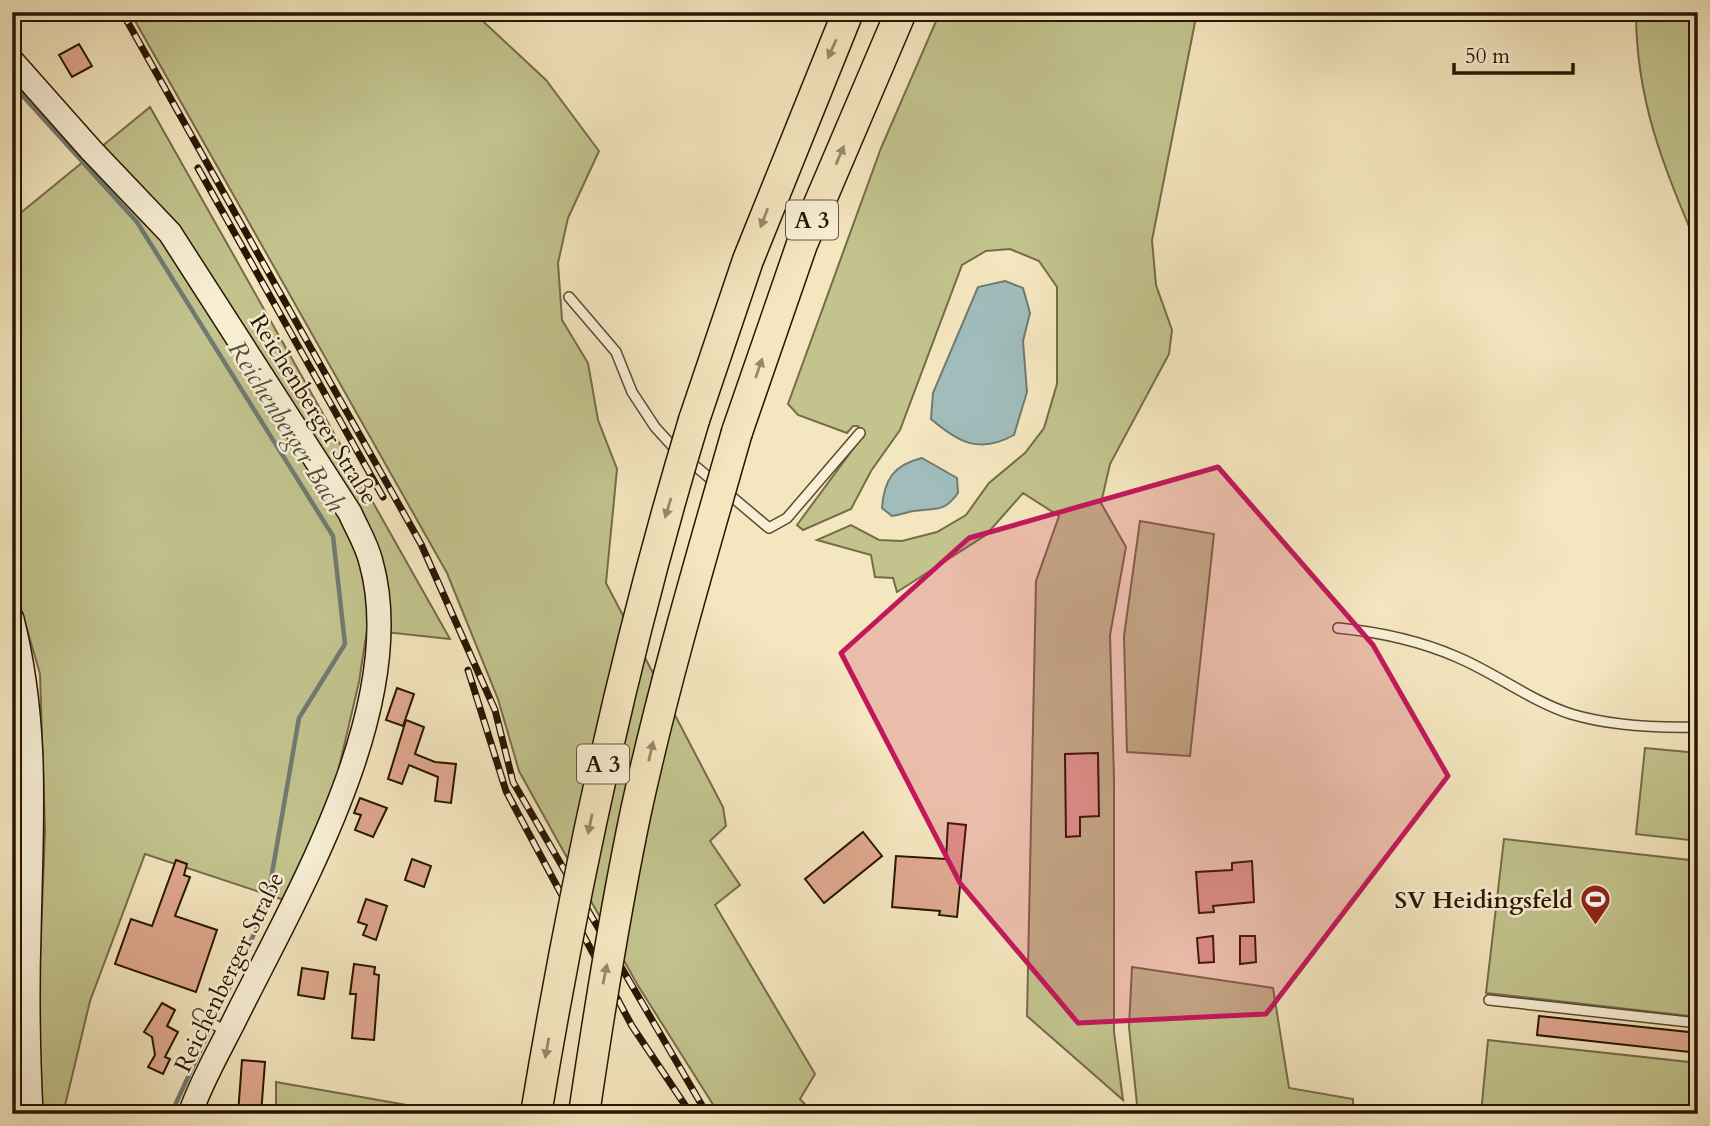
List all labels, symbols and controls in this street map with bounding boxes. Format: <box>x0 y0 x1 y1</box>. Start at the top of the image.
scale bar <box>1454 32 1574 76</box>
one-way arrow <box>826 39 838 59</box>
text: 50 m <box>1465 42 1510 71</box>
one-way arrow <box>834 145 846 165</box>
road number: A 3 <box>786 200 838 240</box>
one-way arrow <box>759 208 770 229</box>
street label: Reichenberger Straße <box>242 308 386 511</box>
water label: Reichenberger Bach <box>220 334 354 519</box>
one-way arrow <box>754 357 765 378</box>
one-way arrow <box>662 498 672 519</box>
one-way arrow <box>646 740 657 762</box>
road number: A 3 <box>577 744 629 784</box>
one-way arrow <box>584 813 595 835</box>
street label: Reichenberger Straße <box>167 867 292 1078</box>
sports icon: SV Heidingsfeld <box>1579 883 1613 927</box>
place label: SV Heidingsfeld <box>1394 884 1573 917</box>
one-way arrow <box>600 962 611 984</box>
one-way arrow <box>541 1037 552 1059</box>

